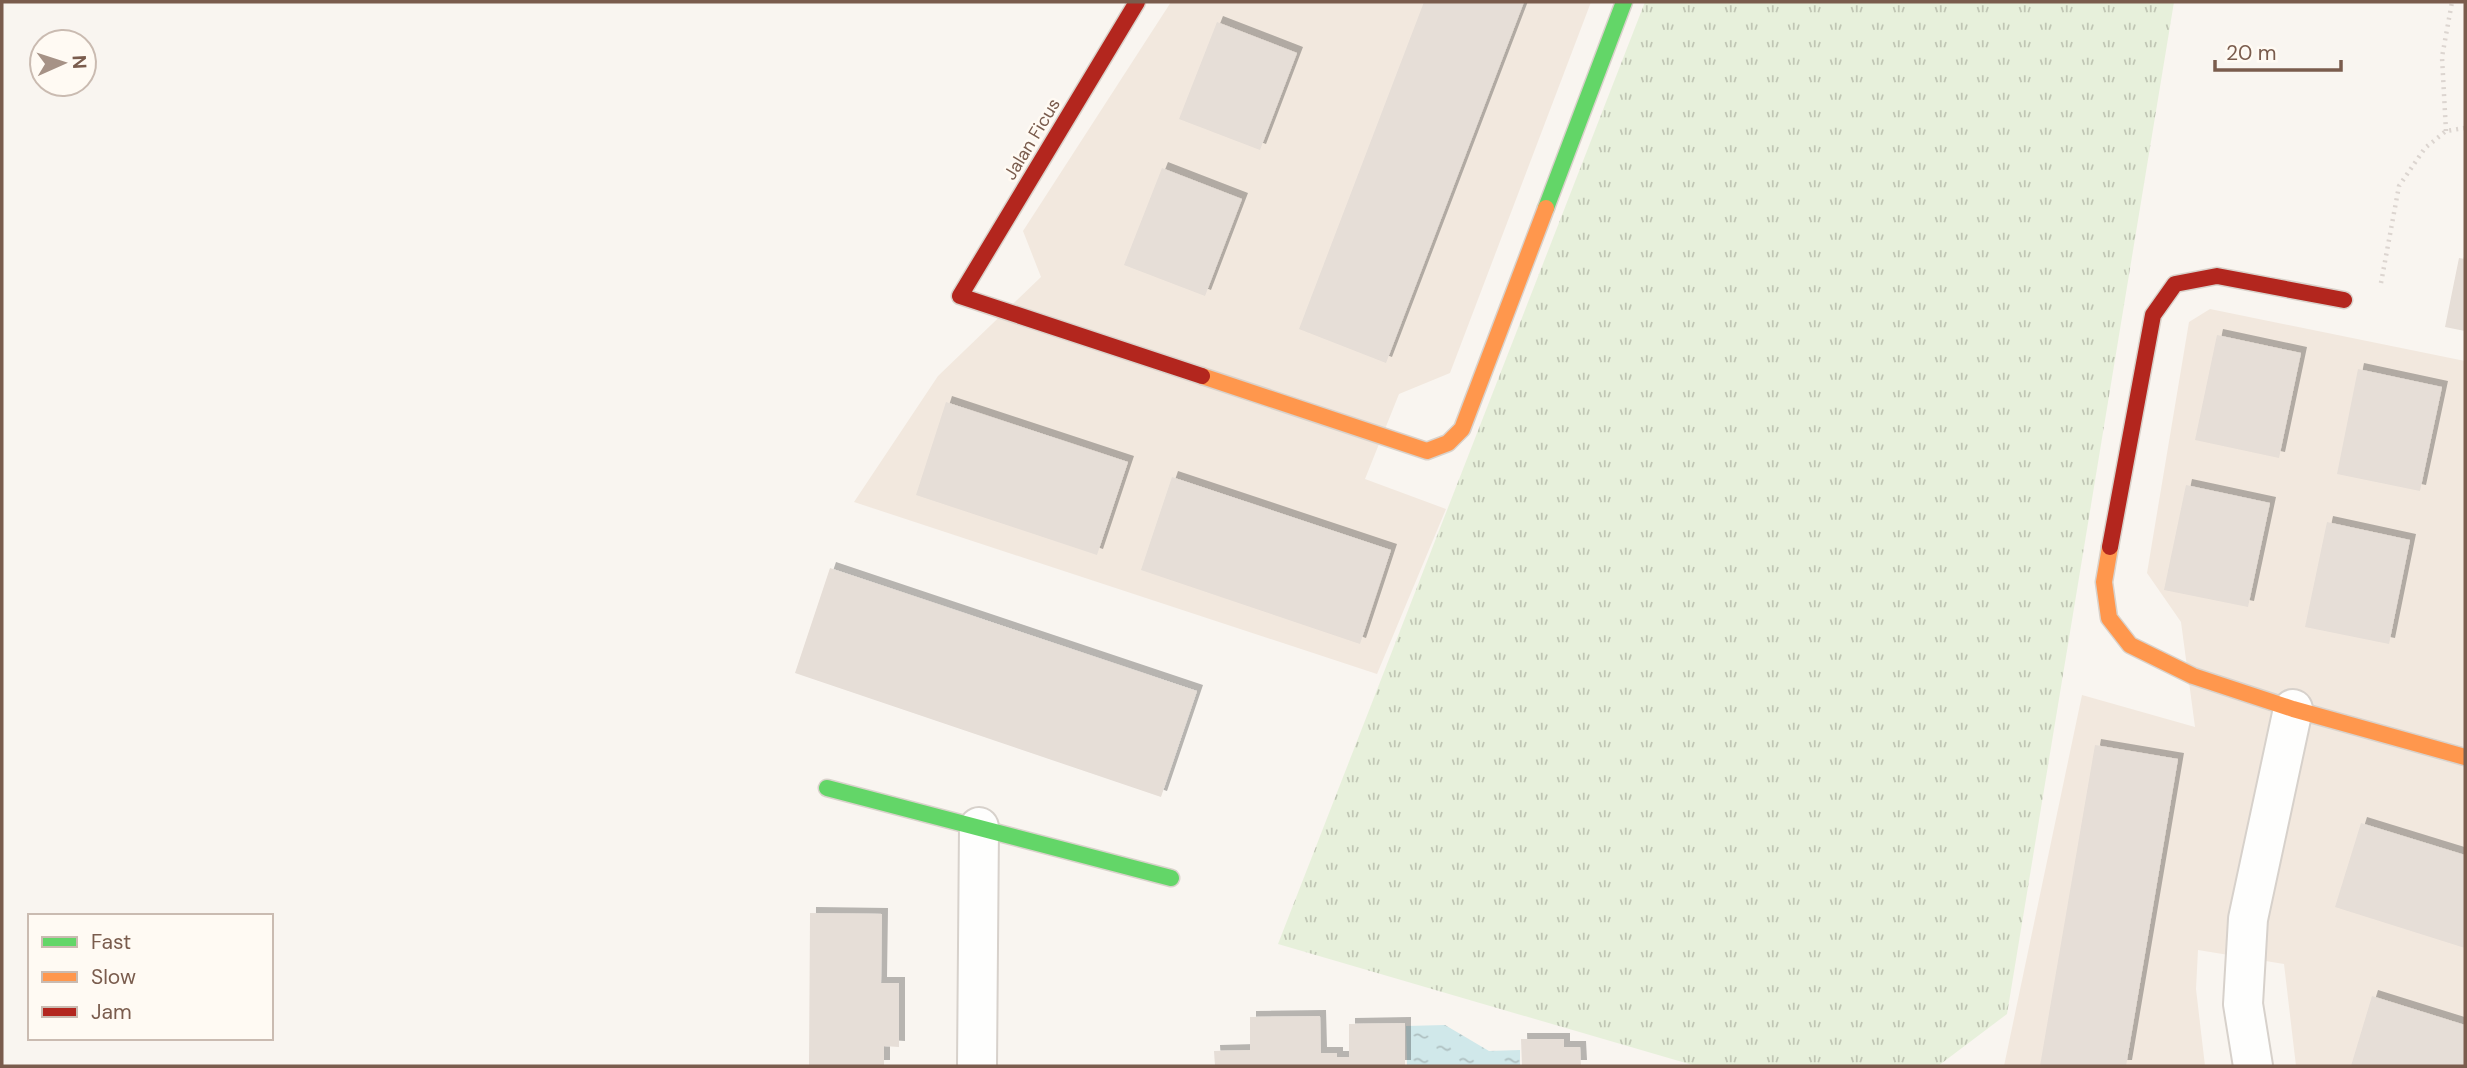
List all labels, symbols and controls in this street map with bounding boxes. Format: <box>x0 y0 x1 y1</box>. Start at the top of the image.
north arrow <box>28 28 98 98</box>
scale bar <box>2215 28 2341 72</box>
text: 20 m <box>2226 39 2277 67</box>
text: N <box>67 55 92 70</box>
street label: Jalan Ficus <box>998 94 1066 184</box>
legend <box>28 914 273 1040</box>
text: Fast <box>91 928 131 956</box>
text: Slow <box>91 963 136 991</box>
text: Jam <box>91 998 132 1026</box>

